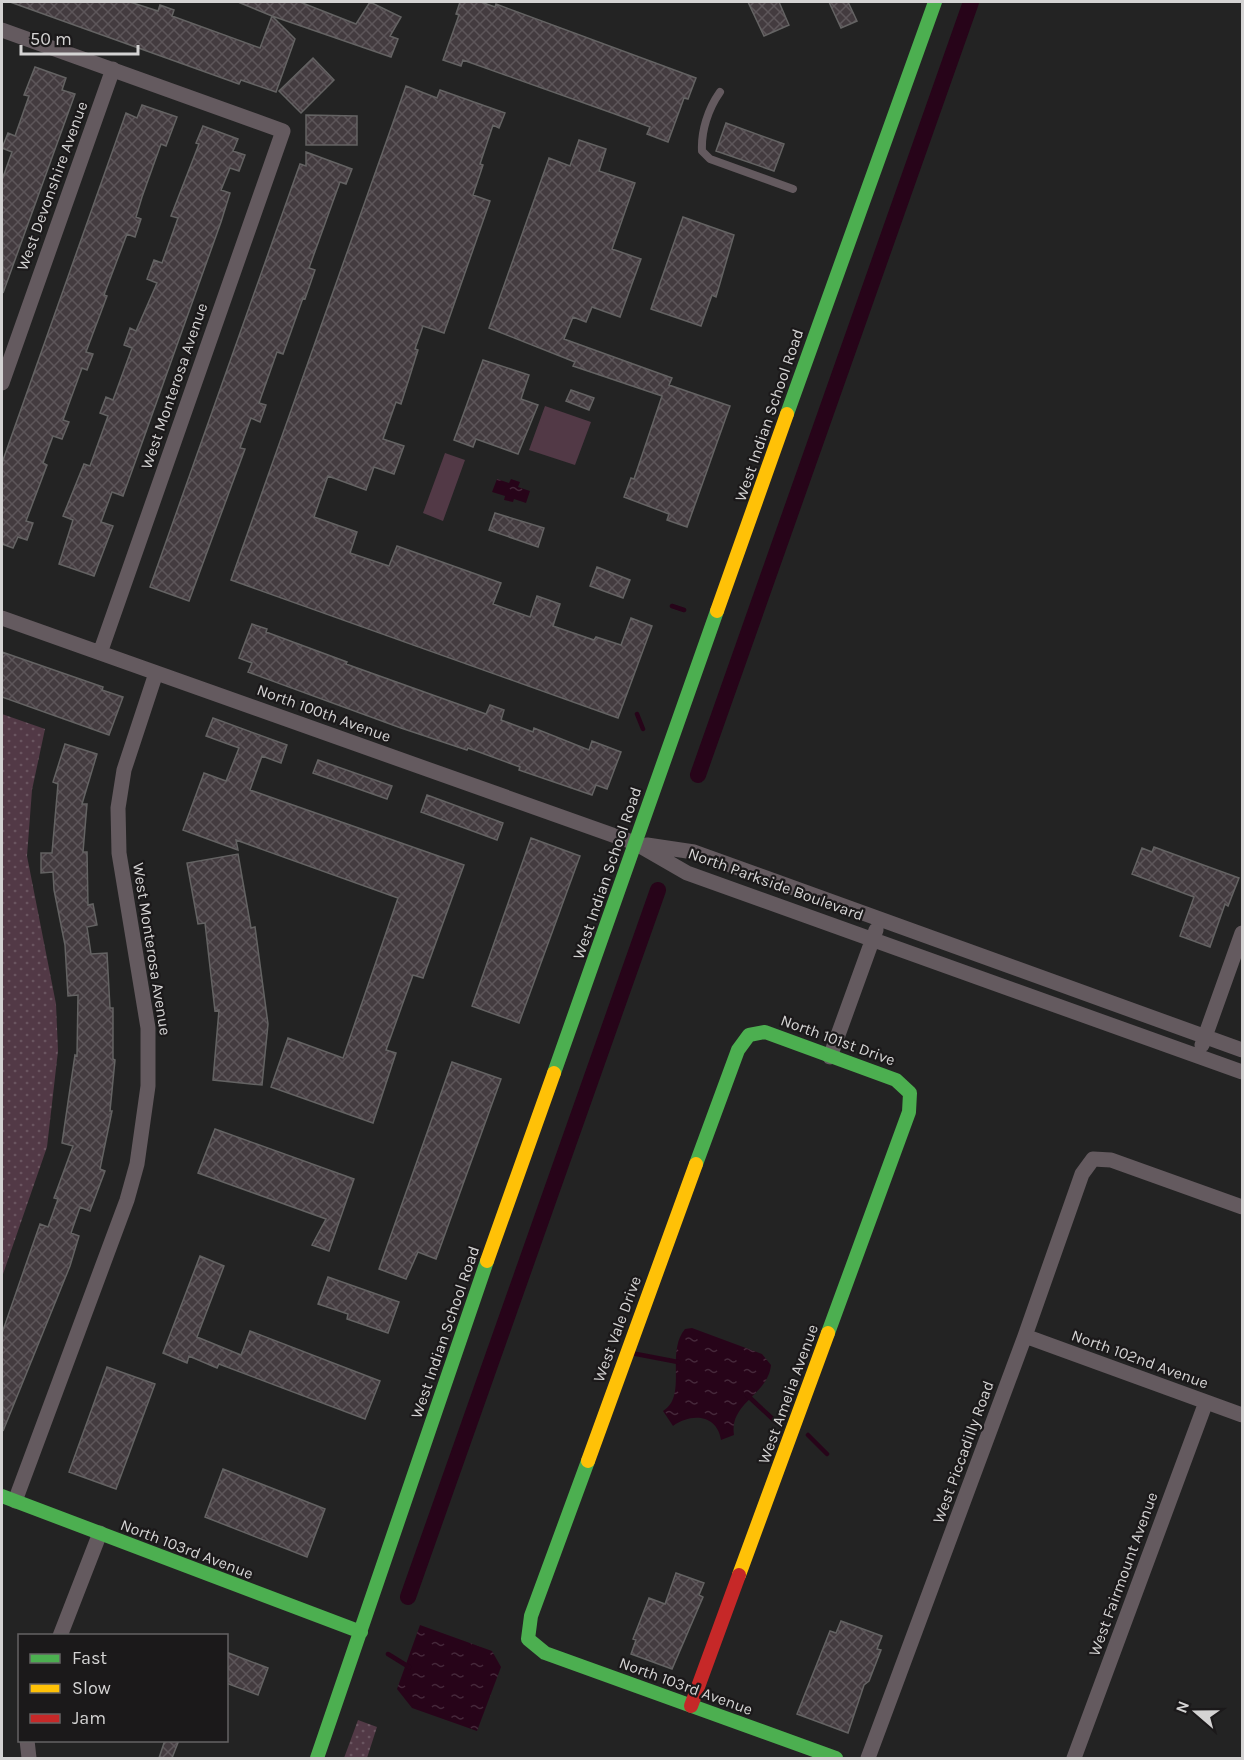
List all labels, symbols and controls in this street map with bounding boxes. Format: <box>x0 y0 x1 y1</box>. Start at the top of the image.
scale bar <box>21 18 138 56</box>
text: 50 m <box>30 28 72 50</box>
street label: West Devonshire Avenue <box>13 99 91 273</box>
street label: West Monterosa Avenue <box>137 300 211 472</box>
street label: West Indian School Road <box>731 326 807 504</box>
street label: North 100th Avenue <box>254 680 394 746</box>
street label: West Indian School Road <box>569 784 645 962</box>
street label: North Parkside Boulevard <box>686 843 866 925</box>
street label: West Monterosa Avenue <box>129 861 175 1037</box>
street label: North 101st Drive <box>778 1010 898 1070</box>
street label: West Indian School Road <box>407 1243 483 1421</box>
street label: West Vale Drive <box>589 1273 645 1385</box>
street label: West Amelia Avenue <box>754 1322 822 1466</box>
street label: North 102nd Avenue <box>1069 1325 1211 1393</box>
street label: West Piccadilly Road <box>928 1378 998 1526</box>
street label: West Fairmount Avenue <box>1084 1489 1162 1659</box>
street label: North 103rd Avenue <box>118 1515 256 1583</box>
legend <box>18 1634 228 1742</box>
text: Fast <box>72 1647 107 1669</box>
street label: North 103rd Avenue <box>617 1653 755 1719</box>
text: Slow <box>72 1677 111 1699</box>
north arrow <box>1166 1682 1226 1742</box>
text: N <box>1171 1698 1193 1716</box>
text: Jam <box>72 1707 106 1729</box>

